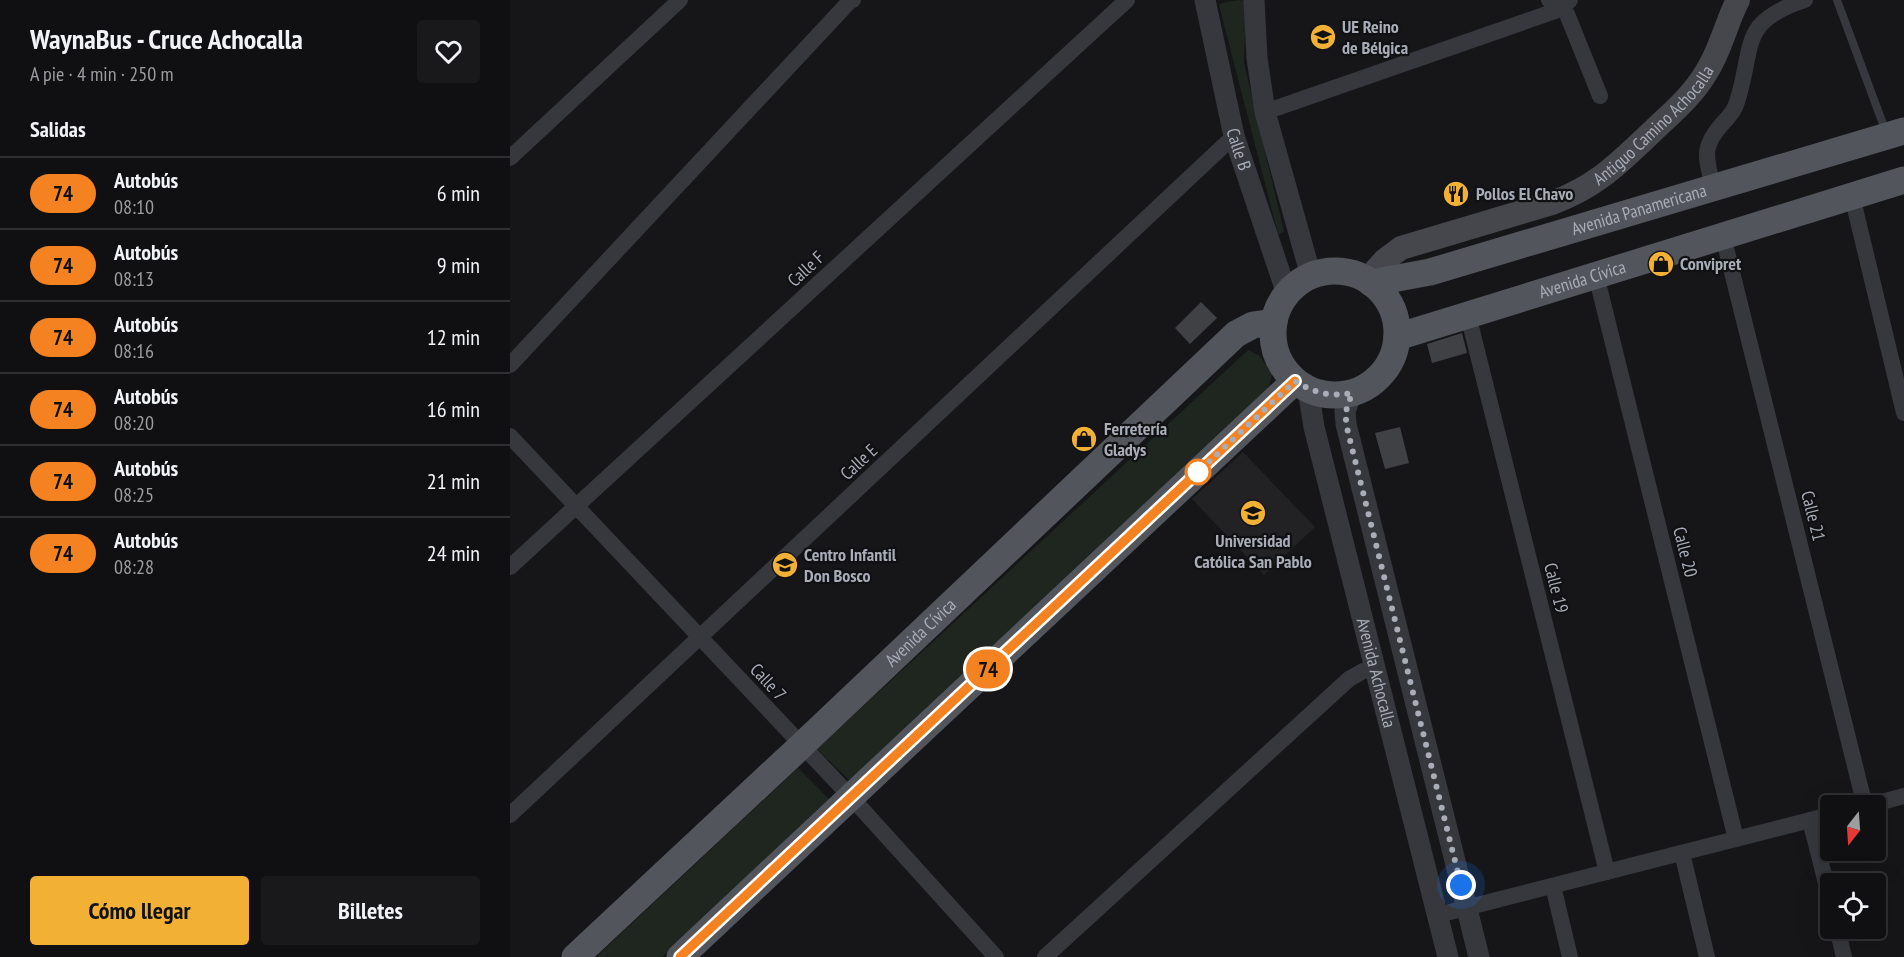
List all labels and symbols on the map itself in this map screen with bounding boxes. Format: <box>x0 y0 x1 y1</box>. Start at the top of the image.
place label: UE Reino de Bélgica <box>1342 15 1408 59</box>
school or university icon: UE Reino de Bélgica <box>1308 22 1338 52</box>
street label: Antiguo Camino Achocalla <box>1588 61 1719 190</box>
street label: Calle B <box>1222 126 1257 173</box>
street label: Avenida Panamericana <box>1569 178 1709 240</box>
restaurant icon: Pollos El Chavo <box>1441 179 1471 209</box>
place label: Pollos El Chavo <box>1476 182 1573 205</box>
street label: Calle F <box>782 246 829 291</box>
shop icon: Convipret <box>1646 249 1676 279</box>
place label: Convipret <box>1680 252 1742 275</box>
street label: Avenida Cívica <box>1536 255 1628 303</box>
place label: Ferretería Gladys <box>1104 417 1167 461</box>
shop icon: Ferretería Gladys <box>1069 424 1099 454</box>
street label: Calle E <box>835 439 882 485</box>
unlabelled marker <box>1185 459 1211 485</box>
street label: Calle 21 <box>1796 488 1831 543</box>
school or university icon: Universidad Católica San Pablo <box>1238 498 1268 528</box>
street label: Calle 20 <box>1668 524 1703 579</box>
place label: Universidad Católica San Pablo <box>1194 529 1312 573</box>
place label: Centro Infantil Don Bosco <box>804 543 897 587</box>
school or university icon: Centro Infantil Don Bosco <box>770 550 800 580</box>
street label: Calle 19 <box>1539 560 1574 615</box>
street label: Avenida Cívica <box>880 593 961 671</box>
street label: Avenida Achocalla <box>1352 615 1402 730</box>
line badge: 74 <box>961 650 1015 688</box>
street label: Calle 7 <box>745 658 791 705</box>
north arrow <box>1820 795 1886 861</box>
your location <box>1446 870 1476 900</box>

